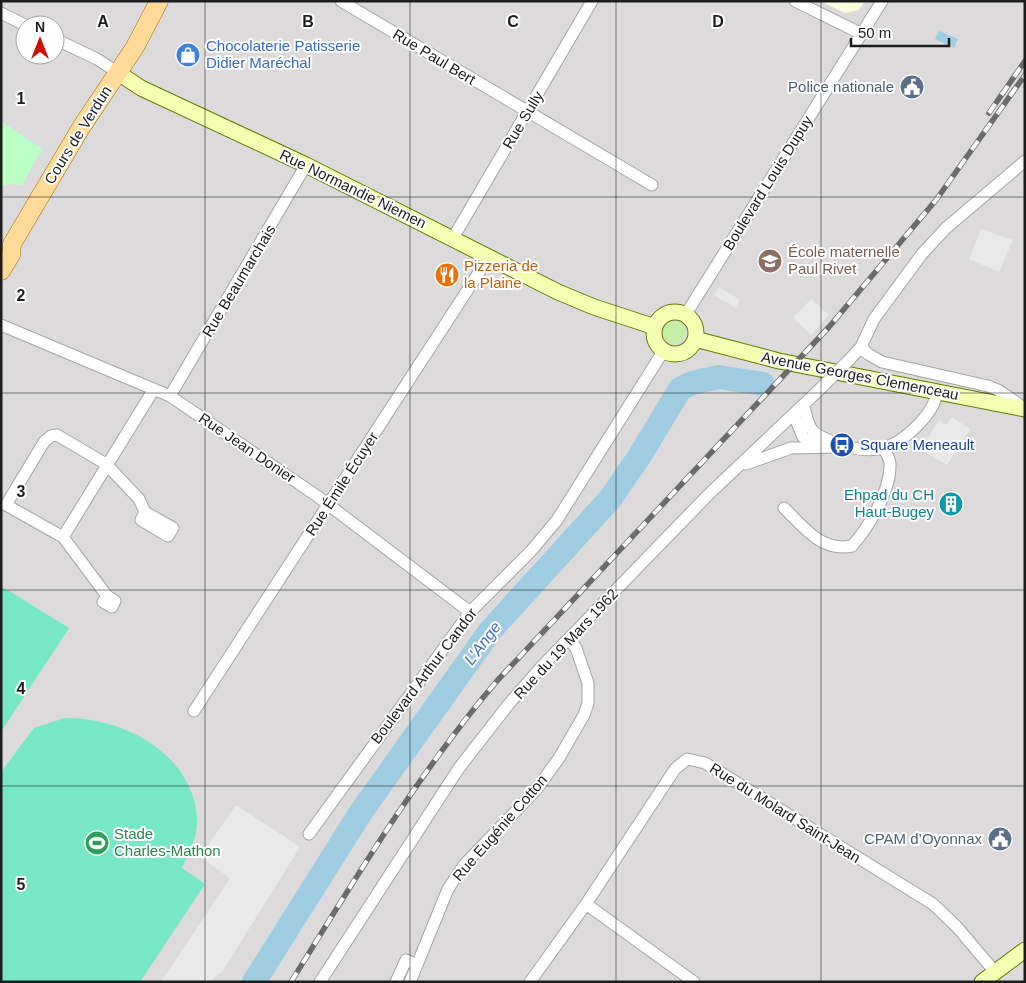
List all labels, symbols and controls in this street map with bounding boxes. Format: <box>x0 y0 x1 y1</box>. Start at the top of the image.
text: A <box>97 13 109 30</box>
text: B <box>302 13 314 30</box>
text: C <box>507 13 519 30</box>
text: D <box>712 13 724 30</box>
north arrow <box>15 15 65 65</box>
scale bar <box>851 15 948 47</box>
text: N <box>35 19 45 35</box>
text: 50 m <box>858 24 891 41</box>
street label: Rue Paul Bert <box>390 25 479 88</box>
place label: Chocolaterie Patisserie Didier Maréchal <box>206 37 360 71</box>
shop icon: Chocolaterie Patisserie Didier Maréchal <box>175 42 201 68</box>
public building icon: Police nationale <box>899 74 925 100</box>
place label: Police nationale <box>788 78 894 95</box>
street label: Cours de Verdun <box>41 82 115 187</box>
street label: Rue Sully <box>499 87 547 152</box>
text: 1 <box>17 90 26 107</box>
street label: Boulevard Louis Dupuy <box>719 112 816 253</box>
street label: Rue Normandie Niemen <box>277 146 429 231</box>
street label: Rue Beaumarchais <box>198 222 279 340</box>
place label: École maternelle Paul Rivet <box>788 243 900 277</box>
school or university icon: École maternelle Paul Rivet <box>757 248 783 274</box>
place label: Pizzeria de la Plaine <box>464 257 538 291</box>
restaurant icon: Pizzeria de la Plaine <box>434 262 460 288</box>
text: 2 <box>17 287 26 304</box>
street label: Avenue Georges Clemenceau <box>760 348 960 403</box>
street label: Rue Jean Donier <box>196 409 299 486</box>
street label: Rue Émile Écuyer <box>302 429 381 539</box>
bus stop icon: Square Meneault <box>829 432 855 458</box>
place label: Square Meneault <box>860 436 975 453</box>
text: 3 <box>17 483 26 500</box>
place label: Ehpad du CH Haut-Bugey <box>844 486 934 520</box>
building icon: Ehpad du CH Haut-Bugey <box>938 491 964 517</box>
street label: Rue du 19 Mars 1962 <box>510 585 621 702</box>
street label: Boulevard Arthur Candor <box>367 605 480 747</box>
water label: L'Ange <box>461 618 504 668</box>
text: 4 <box>17 680 26 697</box>
street label: Rue du Molard Saint-Jean <box>707 759 864 866</box>
street label: Rue Eugénie Cotton <box>449 771 550 884</box>
place label: Stade Charles-Mathon <box>114 825 221 859</box>
public building icon: CPAM d’Oyonnax <box>987 826 1013 852</box>
sports icon: Stade Charles-Mathon <box>84 830 110 856</box>
place label: CPAM d’Oyonnax <box>864 830 982 847</box>
text: 5 <box>17 876 26 893</box>

